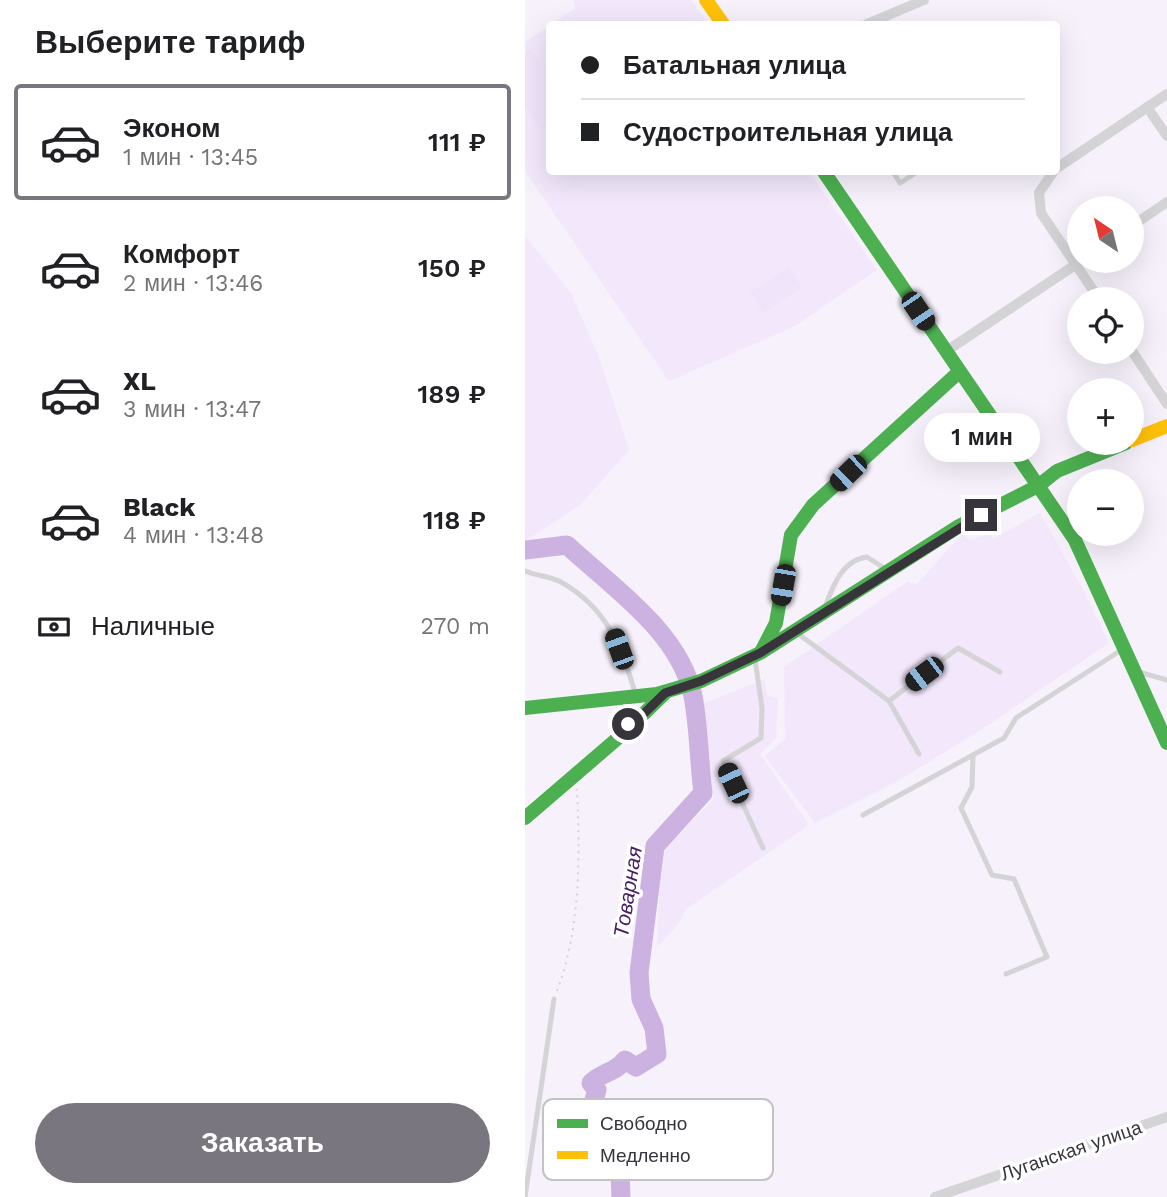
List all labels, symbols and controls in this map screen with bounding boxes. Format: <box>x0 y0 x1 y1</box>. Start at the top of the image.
text: Выберите тариф <box>35 23 306 61</box>
text: Батальная улица <box>623 50 846 80</box>
icon: car <box>39 111 102 174</box>
text: Эконом <box>123 113 221 143</box>
text: Судостроительная улица <box>623 117 952 147</box>
text: 111 ₽ <box>428 127 486 157</box>
text: 1 мин · 13:45 <box>123 144 258 171</box>
north arrow <box>1067 196 1145 273</box>
map controls <box>1067 196 1144 546</box>
icon: car <box>39 237 102 300</box>
text: Комфорт <box>123 239 240 269</box>
text: 150 ₽ <box>418 253 486 283</box>
text: 2 мин · 13:46 <box>123 270 263 297</box>
button: locate <box>1067 287 1144 364</box>
car <box>898 288 939 334</box>
icon: car <box>39 363 102 426</box>
text: XL <box>123 366 156 396</box>
button: + <box>1067 378 1144 455</box>
text: 189 ₽ <box>417 379 486 409</box>
text: 3 мин · 13:47 <box>123 396 261 423</box>
callout: 1 мин <box>923 414 1039 462</box>
text: 1 мин <box>951 424 1013 451</box>
car <box>826 451 871 495</box>
button: − <box>1067 469 1144 546</box>
icon: car <box>39 489 102 552</box>
text: Black <box>123 492 195 522</box>
route end <box>965 499 997 531</box>
text: 118 ₽ <box>423 505 486 535</box>
text: 4 мин · 13:48 <box>123 522 264 549</box>
car <box>770 562 797 608</box>
icon: cash <box>35 608 73 646</box>
text: Наличные <box>91 611 215 641</box>
text: 270 m <box>421 613 490 640</box>
car <box>602 626 637 672</box>
car <box>901 653 948 695</box>
route start <box>612 708 644 740</box>
car <box>715 760 752 806</box>
water label: Товарная <box>608 844 647 939</box>
legend <box>543 1099 773 1180</box>
button: Заказать <box>35 1103 490 1183</box>
text: Свободно <box>600 1112 687 1135</box>
street label: Луганская улица <box>998 1115 1145 1185</box>
text: Медленно <box>600 1144 690 1167</box>

